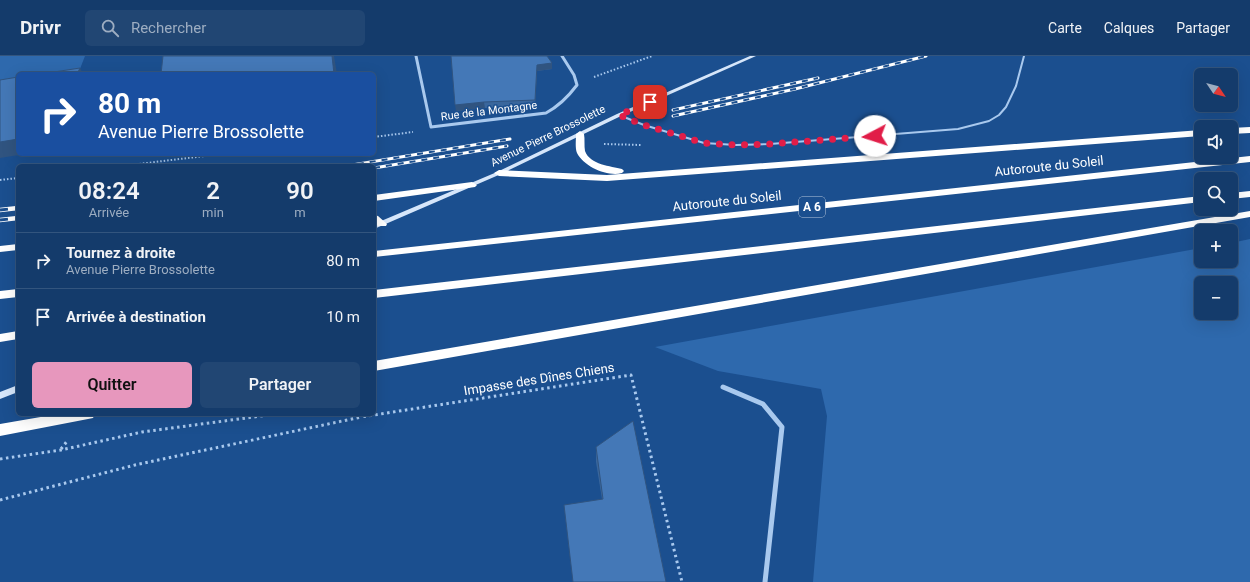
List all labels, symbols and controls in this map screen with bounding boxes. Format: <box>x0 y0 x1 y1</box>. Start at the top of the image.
search box <box>85 10 365 46</box>
text: Drivr <box>20 16 61 39</box>
icon: search <box>99 17 121 39</box>
text: Rechercher <box>131 19 206 37</box>
text: Carte <box>1048 20 1082 36</box>
text: Calques <box>1104 20 1154 36</box>
text: Partager <box>1176 20 1230 36</box>
north arrow <box>1194 68 1238 112</box>
map controls <box>1194 68 1238 320</box>
pin <box>633 85 667 119</box>
text: 80 m <box>98 87 161 120</box>
icon: right <box>32 88 84 140</box>
icon: arrive <box>639 91 661 113</box>
street label: Rue de la Montagne <box>440 99 538 123</box>
street label: Avenue Pierre Brossolette <box>489 102 608 169</box>
position arrow <box>854 115 896 157</box>
button: sound <box>1194 120 1238 164</box>
text: Avenue Pierre Brossolette <box>98 121 304 142</box>
street label: Autoroute du Soleil <box>994 153 1104 179</box>
button: search <box>1194 172 1238 216</box>
text: 08:24 <box>78 177 140 205</box>
text: 2 <box>206 177 220 205</box>
text: 90 <box>286 177 314 205</box>
street label: Autoroute du Soleil <box>672 188 782 214</box>
road number: A 6 <box>799 197 825 217</box>
text: Arrivée <box>89 205 129 220</box>
text: min <box>202 205 224 220</box>
text: m <box>294 205 306 220</box>
button: + <box>1194 224 1238 268</box>
text: Tournez à droite <box>66 244 175 262</box>
icon: right <box>32 250 54 272</box>
text: 80 m <box>326 252 360 270</box>
text: Avenue Pierre Brossolette <box>66 262 215 277</box>
button: − <box>1194 276 1238 320</box>
icon: arrive <box>32 306 54 328</box>
text: Arrivée à destination <box>66 308 206 326</box>
text: 10 m <box>326 308 360 326</box>
street label: Impasse des Dînes Chiens <box>463 360 616 398</box>
button: Quitter <box>32 362 192 408</box>
button: Partager <box>200 362 360 408</box>

